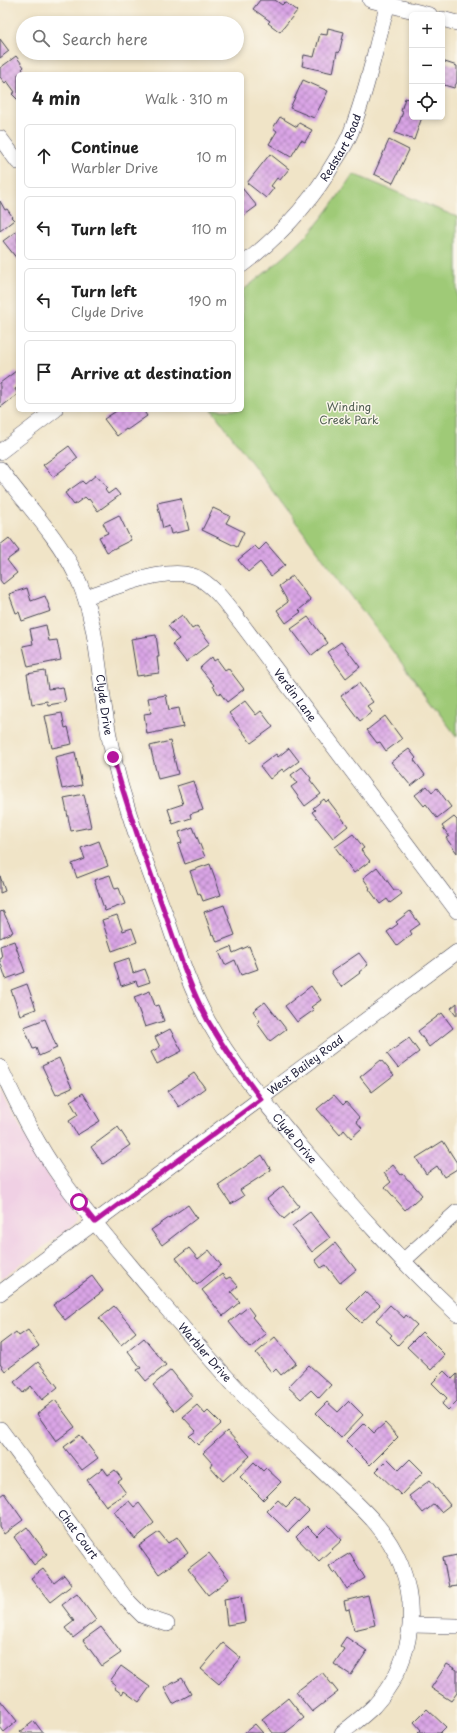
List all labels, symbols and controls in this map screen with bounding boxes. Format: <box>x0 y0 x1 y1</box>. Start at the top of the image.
map controls <box>409 12 445 120</box>
button: + <box>409 12 445 48</box>
search box <box>16 16 244 60</box>
icon: search <box>30 27 52 49</box>
text: Search here <box>62 27 148 50</box>
button: − <box>409 48 445 84</box>
button: locate <box>409 84 445 120</box>
text: 4 min <box>32 85 80 111</box>
text: Walk · 310 m <box>145 89 228 108</box>
street label: Redstart Road <box>315 111 365 185</box>
text: Continue <box>71 135 139 158</box>
icon: ahead <box>33 145 55 167</box>
text: 10 m <box>197 147 227 166</box>
text: Warbler Drive <box>71 158 158 177</box>
icon: left <box>33 217 55 239</box>
text: Turn left <box>71 217 137 240</box>
text: 110 m <box>192 219 227 238</box>
text: Turn left <box>71 279 137 302</box>
icon: left <box>33 289 55 311</box>
text: 190 m <box>188 291 227 310</box>
text: Clyde Drive <box>71 302 144 321</box>
icon: arrive <box>33 361 55 383</box>
text: Arrive at destination <box>71 361 232 384</box>
park label: Winding Creek Park <box>319 398 379 428</box>
street label: Verdin Lane <box>270 665 321 725</box>
street label: Clyde Drive <box>92 673 118 737</box>
route end <box>104 748 122 766</box>
street label: West Bailey Road <box>263 1031 347 1099</box>
street label: Clyde Drive <box>269 1109 321 1167</box>
route start <box>70 1193 88 1211</box>
street label: Warbler Drive <box>174 1319 236 1386</box>
street label: Chat Court <box>54 1505 103 1563</box>

